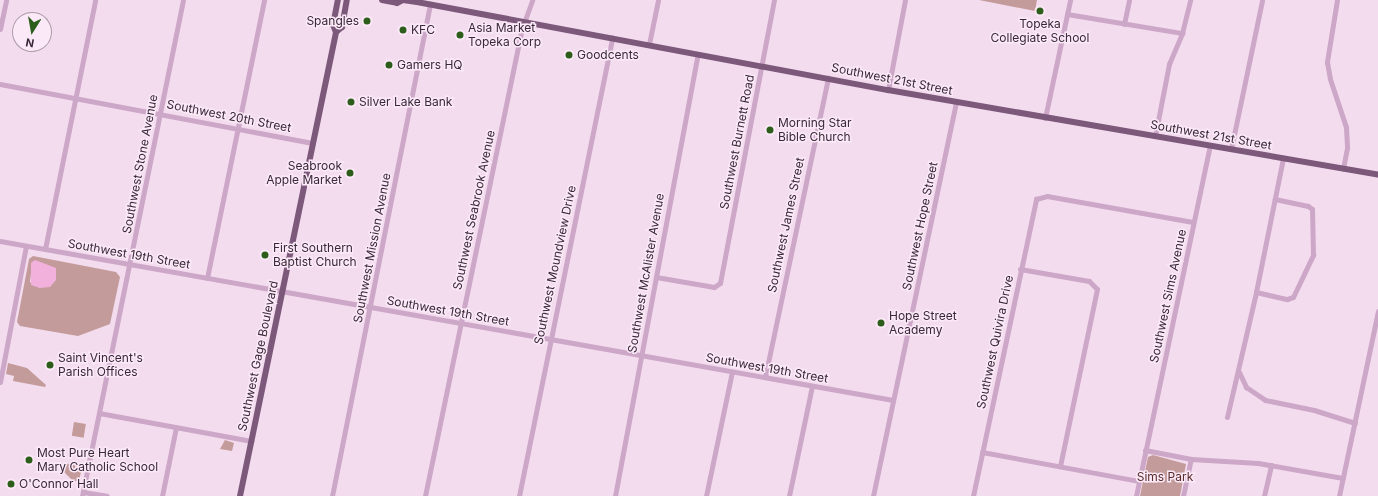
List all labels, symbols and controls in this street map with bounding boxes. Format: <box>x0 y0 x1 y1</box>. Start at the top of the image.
marker: Topeka Collegiate School <box>1035 6 1045 16</box>
north arrow <box>12 12 52 52</box>
place label: Spangles <box>306 14 359 28</box>
marker: Spangles <box>362 16 372 26</box>
place label: Topeka Collegiate School <box>991 17 1089 45</box>
place label: Asia Market Topeka Corp <box>468 21 541 49</box>
place label: KFC <box>411 23 435 37</box>
marker: KFC <box>398 25 408 35</box>
marker: Asia Market Topeka Corp <box>455 30 465 40</box>
text: N <box>24 35 35 50</box>
place label: Goodcents <box>577 48 639 62</box>
marker: Goodcents <box>564 50 574 60</box>
place label: Gamers HQ <box>397 58 463 72</box>
marker: Gamers HQ <box>384 60 394 70</box>
street label: Southwest 21st Street <box>830 60 954 98</box>
street label: Southwest Burnett Road <box>717 73 757 211</box>
street label: Southwest Stone Avenue <box>119 93 161 235</box>
place label: Silver Lake Bank <box>359 95 452 109</box>
street label: Southwest 20th Street <box>166 97 292 135</box>
marker: Silver Lake Bank <box>346 97 356 107</box>
place label: Morning Star Bible Church <box>778 116 852 144</box>
street label: Southwest 21st Street <box>1149 117 1273 153</box>
marker: Morning Star Bible Church <box>765 125 775 135</box>
street label: Southwest Seabrook Avenue <box>450 129 498 291</box>
street label: Southwest James Street <box>765 156 807 294</box>
place label: Seabrook Apple Market <box>266 159 342 187</box>
street label: Southwest Hope Street <box>899 160 941 292</box>
marker: Seabrook Apple Market <box>345 168 355 178</box>
street label: Southwest Mission Avenue <box>350 172 394 324</box>
street label: Southwest Moundview Drive <box>531 184 579 346</box>
street label: Southwest McAlister Avenue <box>625 192 667 354</box>
street label: Southwest Sims Avenue <box>1147 228 1189 364</box>
street label: Southwest 19th Street <box>67 236 191 272</box>
place label: First Southern Baptist Church <box>273 241 357 269</box>
marker: First Southern Baptist Church <box>260 250 270 260</box>
street label: Southwest Quivira Drive <box>974 274 1016 410</box>
street label: Southwest Gage Boulevard <box>235 279 281 433</box>
street label: Southwest 19th Street <box>386 293 510 329</box>
place label: Hope Street Academy <box>889 309 957 337</box>
marker: Hope Street Academy <box>876 318 886 328</box>
street label: Southwest 19th Street <box>705 350 829 386</box>
place label: Saint Vincent's Parish Offices <box>58 351 143 379</box>
marker: Saint Vincent's Parish Offices <box>45 360 55 370</box>
place label: Most Pure Heart Mary Catholic School <box>37 446 158 474</box>
marker: Most Pure Heart Mary Catholic School <box>24 455 34 465</box>
park label: Sims Park <box>1137 470 1193 484</box>
place label: O'Connor Hall <box>19 477 98 491</box>
marker: O'Connor Hall <box>6 479 16 489</box>

